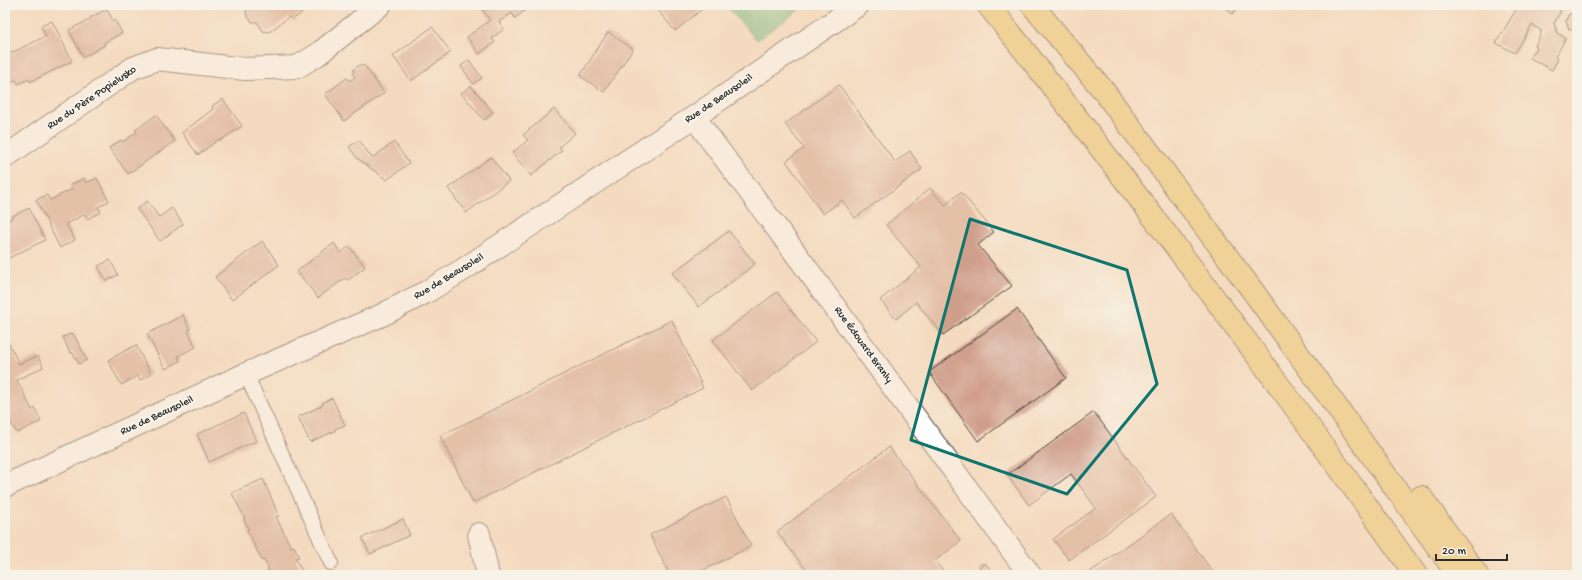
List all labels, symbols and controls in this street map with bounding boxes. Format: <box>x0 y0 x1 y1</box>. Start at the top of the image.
street label: Rue du Père Popielusko <box>45 64 139 132</box>
street label: Rue de Beausoleil <box>683 72 756 126</box>
street label: Rue de Beausoleil <box>412 251 487 303</box>
street label: Rue Édouard Branly <box>831 304 896 386</box>
street label: Rue de Beausoleil <box>119 394 196 438</box>
scale bar <box>1436 536 1507 562</box>
text: 20 m <box>1442 545 1467 559</box>

